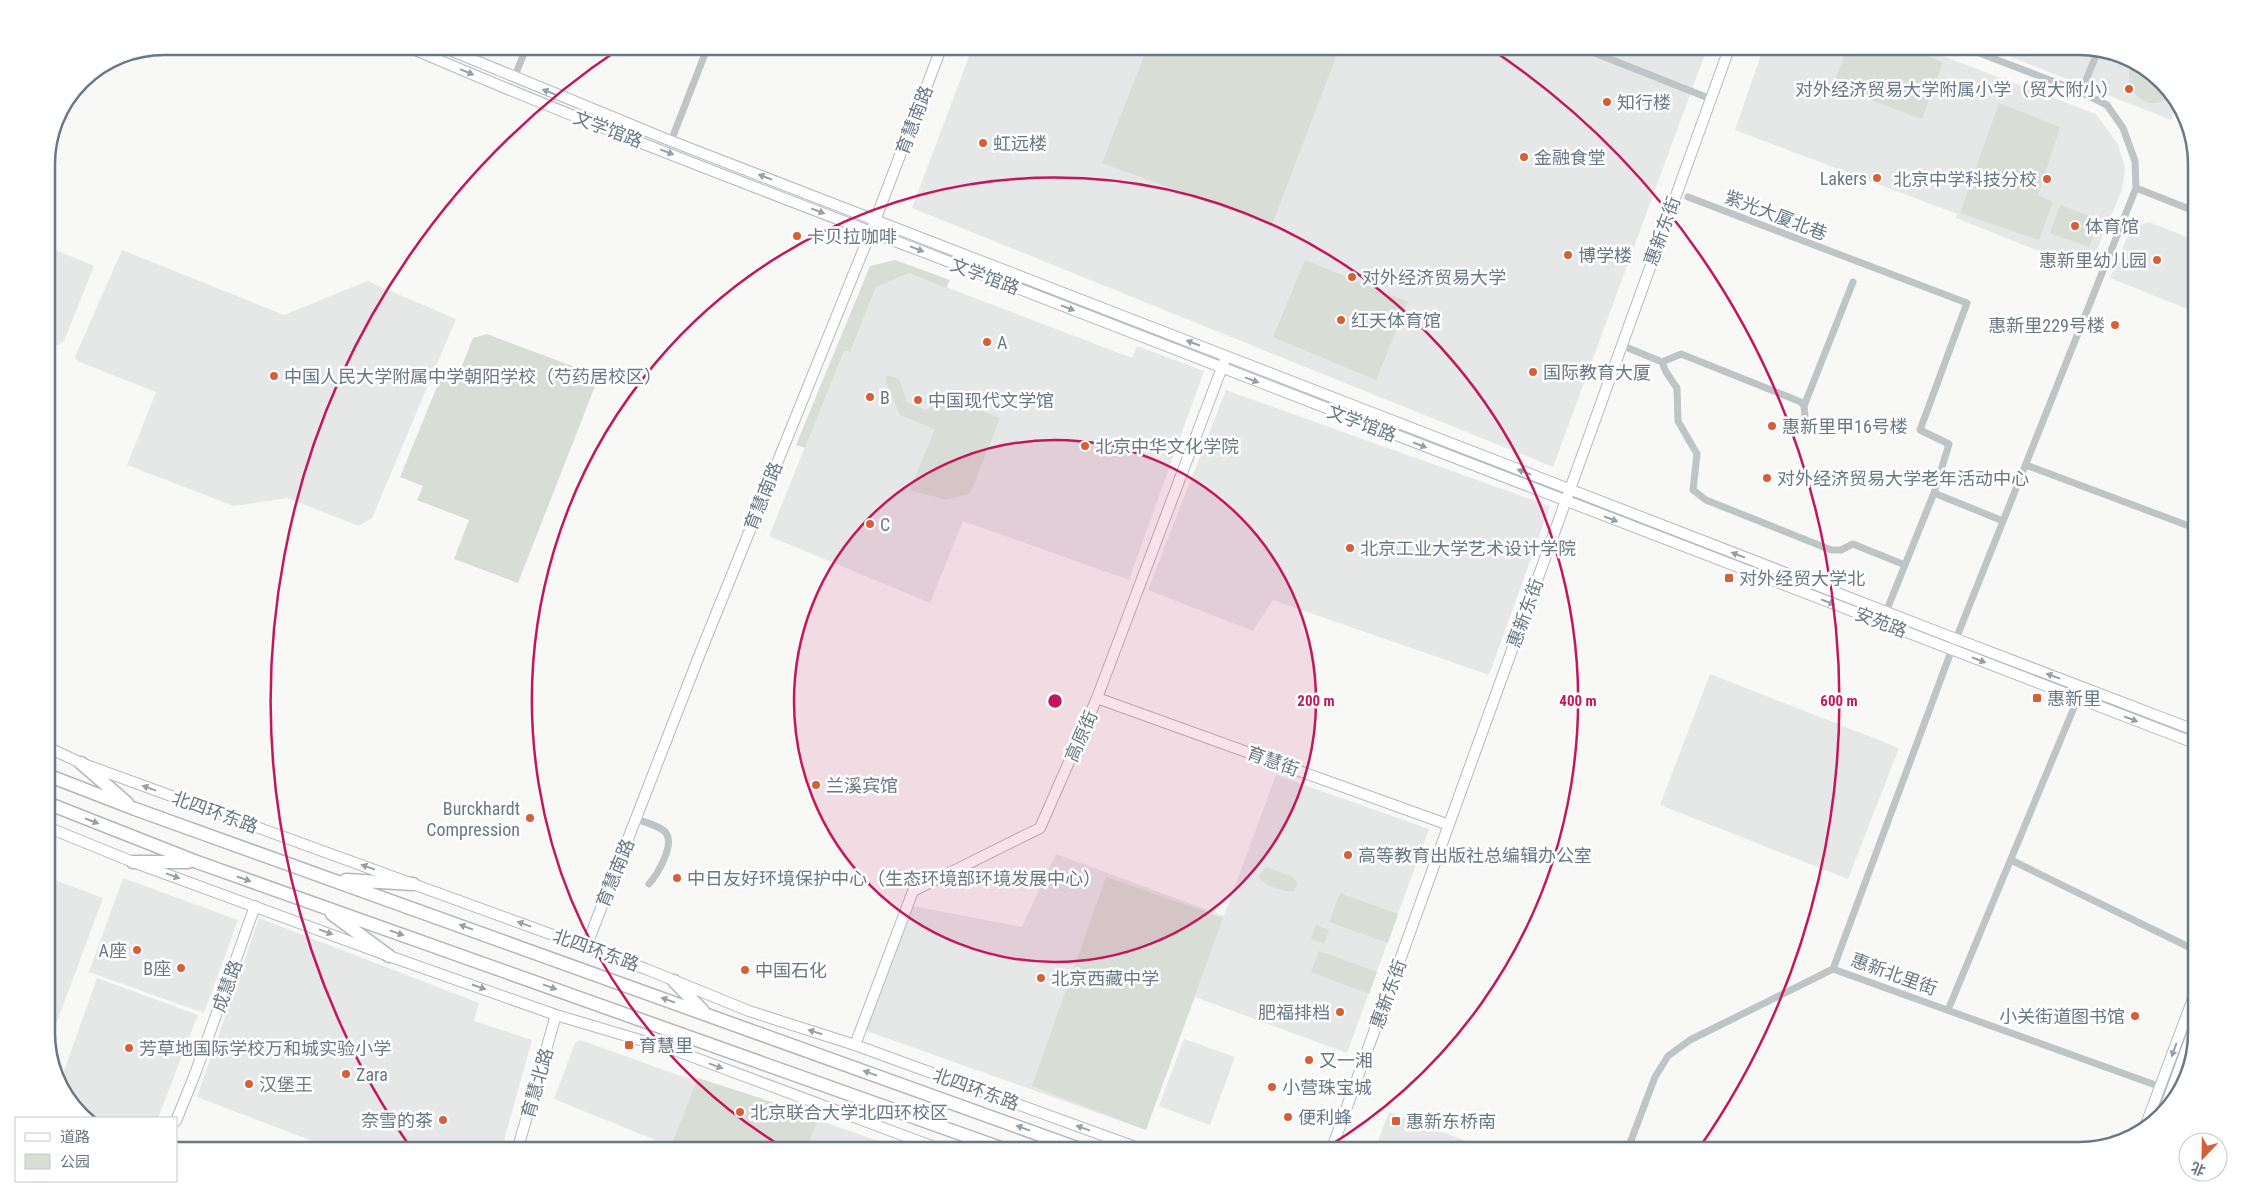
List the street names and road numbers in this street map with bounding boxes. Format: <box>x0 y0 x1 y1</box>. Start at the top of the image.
street label: 育慧南路 <box>891 83 937 157</box>
street label: 文学馆路 <box>571 106 645 152</box>
street label: 紫光大厦北巷 <box>1722 186 1830 244</box>
street label: 惠新东街 <box>1640 194 1684 268</box>
street label: 文学馆路 <box>948 253 1022 299</box>
street label: 文学馆路 <box>1325 400 1399 446</box>
street label: 育慧南路 <box>740 459 786 533</box>
street label: 惠新东街 <box>1503 576 1547 650</box>
street label: 安苑路 <box>1852 603 1910 641</box>
street label: 高原街 <box>1060 707 1102 765</box>
street label: 育慧街 <box>1244 742 1302 780</box>
street label: 北四环东路 <box>169 787 261 837</box>
street label: 育慧南路 <box>592 836 638 910</box>
street label: 北四环东路 <box>550 925 642 975</box>
street label: 惠新北里街 <box>1848 949 1940 999</box>
street label: 成慧路 <box>208 957 246 1015</box>
street label: 惠新东街 <box>1366 957 1410 1031</box>
street label: 育慧北路 <box>517 1046 557 1120</box>
street label: 北四环东路 <box>930 1064 1022 1114</box>

